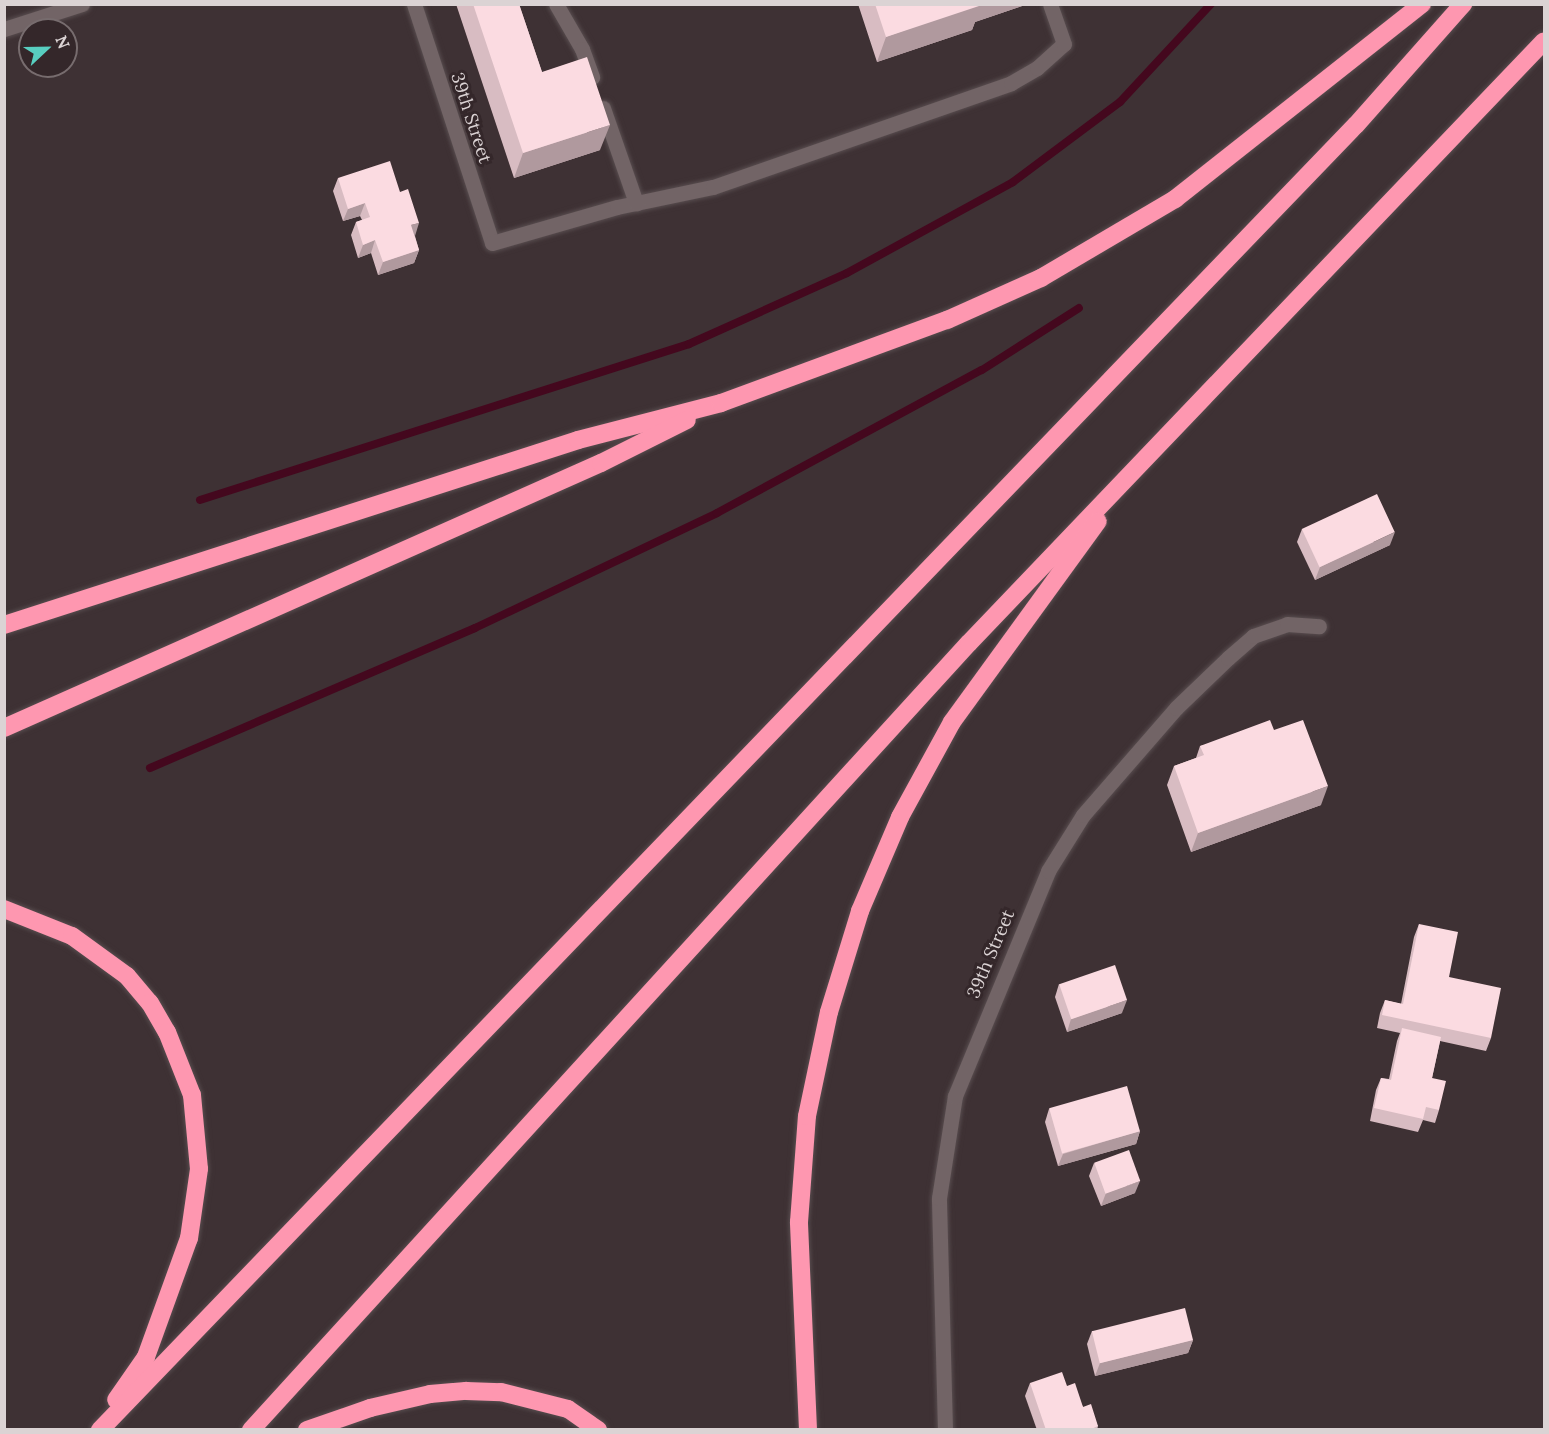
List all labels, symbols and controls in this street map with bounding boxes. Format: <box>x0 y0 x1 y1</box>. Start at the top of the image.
north arrow <box>18 18 78 78</box>
text: N <box>51 33 74 51</box>
street label: 39th Street <box>446 70 496 166</box>
street label: 39th Street <box>963 907 1019 1001</box>

